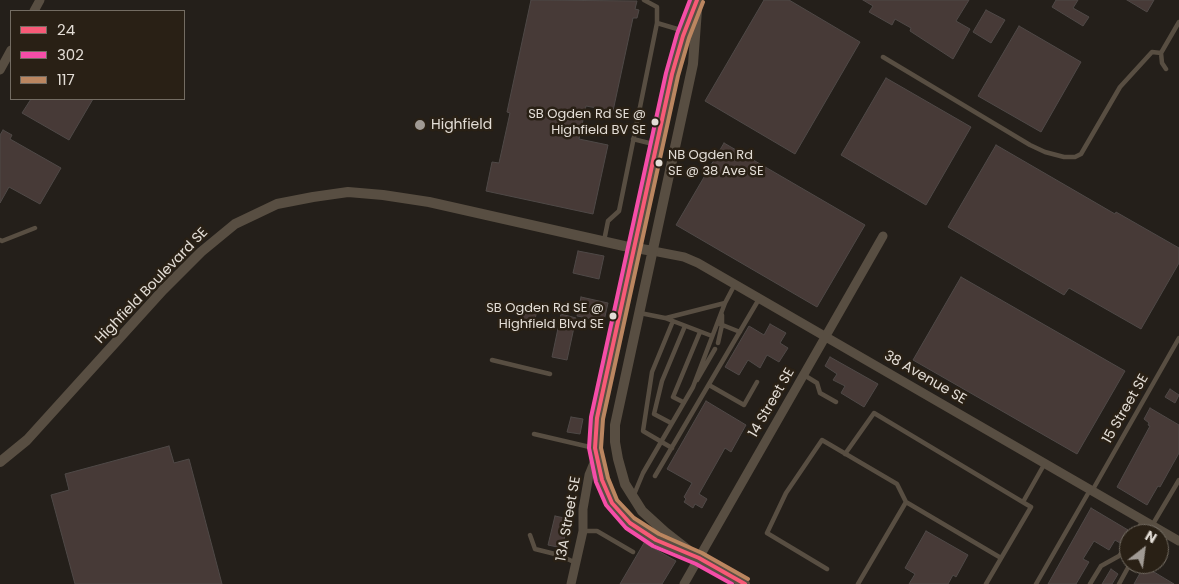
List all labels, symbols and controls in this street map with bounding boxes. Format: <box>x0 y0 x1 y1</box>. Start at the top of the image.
legend <box>10 10 185 100</box>
text: 24 <box>57 19 75 40</box>
text: 302 <box>57 44 84 65</box>
text: 117 <box>57 69 75 90</box>
place label: SB Ogden Rd SE @ Highfield BV SE <box>528 107 646 138</box>
place label: Highfield <box>431 117 492 133</box>
marker: SB Ogden Rd SE @ Highfield BV SE <box>650 117 660 127</box>
marker: Highfield <box>413 118 427 132</box>
place label: NB Ogden Rd SE @ 38 Ave SE <box>668 148 764 179</box>
marker: NB Ogden Rd SE @ 38 Ave SE <box>654 158 664 168</box>
street label: Highfield Boulevard SE <box>92 225 212 347</box>
place label: SB Ogden Rd SE @ Highfield Blvd SE <box>486 301 604 332</box>
marker: SB Ogden Rd SE @ Highfield Blvd SE <box>608 311 618 321</box>
street label: 38 Avenue SE <box>881 348 969 408</box>
street label: 14 Street SE <box>745 365 799 441</box>
street label: 15 Street SE <box>1099 371 1153 447</box>
street label: 13A Street SE <box>553 475 585 563</box>
north arrow <box>1119 524 1169 574</box>
text: N <box>1141 526 1161 548</box>

